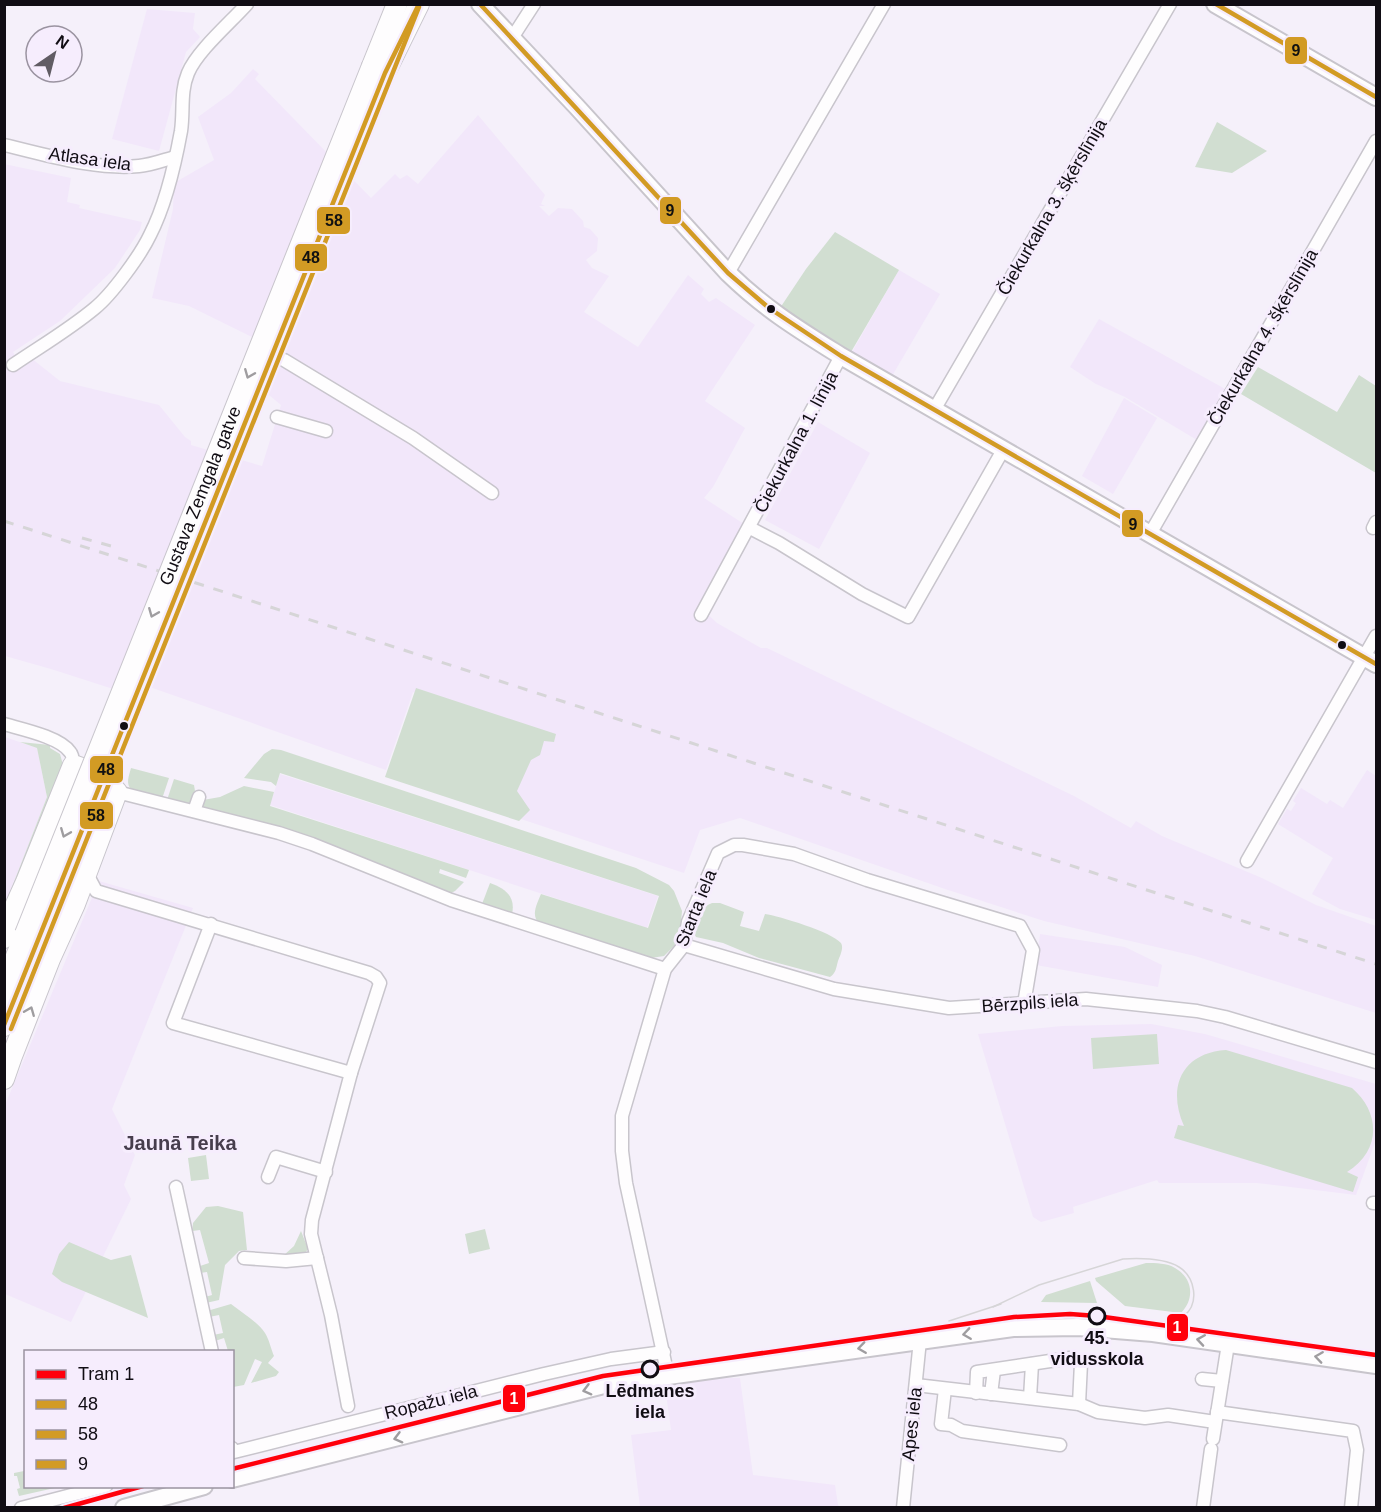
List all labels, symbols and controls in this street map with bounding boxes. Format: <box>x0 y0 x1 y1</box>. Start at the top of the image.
north arrow <box>24 24 84 84</box>
text: N <box>53 32 72 52</box>
line badge: 9 <box>1284 36 1308 65</box>
text: 9 <box>1292 42 1301 59</box>
street label: Čiekurkalna 3. šķērslīnija <box>992 114 1111 299</box>
street label: Atlasa iela <box>47 143 133 175</box>
line badge: 9 <box>659 196 682 225</box>
text: 9 <box>666 202 675 219</box>
line badge: 58 <box>316 206 351 235</box>
text: 58 <box>325 212 343 229</box>
line badge: 48 <box>294 243 328 272</box>
street label: Čiekurkalna 4. šķērslīnija <box>1203 244 1322 429</box>
text: 48 <box>302 249 320 266</box>
unlabelled marker <box>765 303 777 315</box>
one-way arrow <box>244 367 256 378</box>
street label: Čiekurkalna 1. līnija <box>749 367 842 516</box>
street label: Gustava Zemgala gatve <box>155 403 245 588</box>
line badge: 9 <box>1121 509 1144 538</box>
text: 9 <box>1129 516 1138 533</box>
one-way arrow <box>148 608 161 618</box>
unlabelled marker <box>1336 639 1348 651</box>
unlabelled marker <box>118 720 130 732</box>
line badge: 48 <box>89 755 124 784</box>
text: 48 <box>97 761 115 778</box>
line badge: 58 <box>79 801 114 830</box>
text: 58 <box>87 807 105 824</box>
one-way arrow <box>60 828 73 838</box>
street label: Starta iela <box>672 866 721 949</box>
street label: Bērzpils iela <box>981 990 1080 1016</box>
one-way arrow <box>23 1006 35 1017</box>
district label: Jaunā Teika <box>123 1132 237 1154</box>
marker: 45. vidusskola <box>1088 1307 1106 1325</box>
line badge: 1 <box>1166 1313 1189 1342</box>
text: 1 <box>1173 1319 1182 1336</box>
one-way arrow <box>962 1327 971 1340</box>
place label: 45. vidusskola <box>1050 1328 1145 1369</box>
one-way arrow <box>1196 1335 1206 1347</box>
one-way arrow <box>858 1342 867 1354</box>
legend <box>24 1350 234 1488</box>
one-way arrow <box>1314 1351 1323 1363</box>
marker: Lēdmanes iela <box>641 1360 659 1378</box>
text: Tram 1 <box>78 1364 134 1384</box>
street label: Ropažu iela <box>382 1381 480 1423</box>
place label: Lēdmanes iela <box>605 1381 695 1422</box>
one-way arrow <box>582 1382 592 1395</box>
line badge: 1 <box>502 1384 526 1413</box>
street label: Apes iela <box>898 1385 926 1462</box>
text: 1 <box>510 1390 519 1407</box>
text: 48 <box>78 1394 98 1414</box>
text: 58 <box>78 1424 98 1444</box>
one-way arrow <box>393 1431 404 1443</box>
text: 9 <box>78 1454 88 1474</box>

